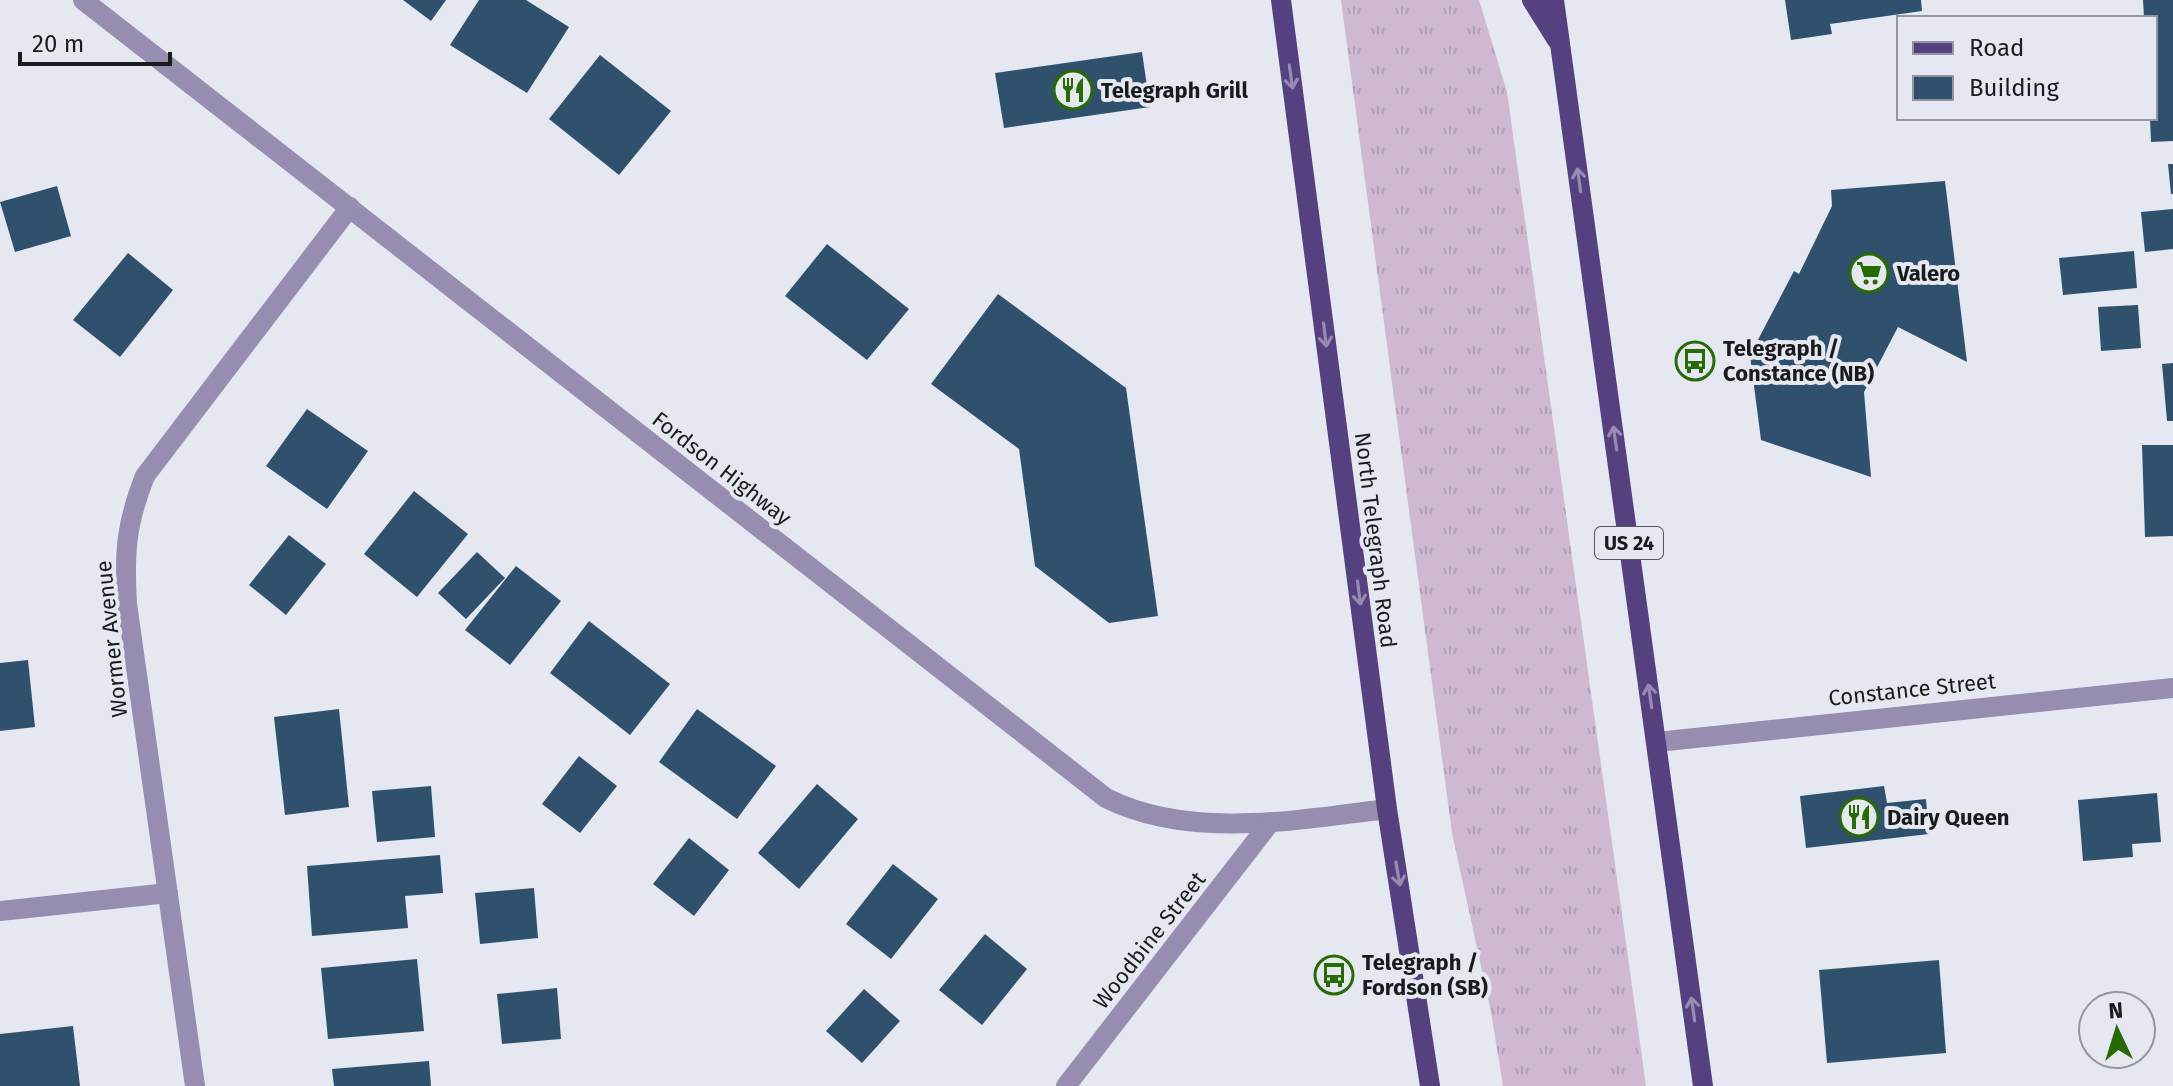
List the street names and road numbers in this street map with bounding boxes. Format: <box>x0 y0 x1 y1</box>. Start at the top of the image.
street label: Fordson Highway <box>647 406 797 531</box>
street label: North Telegraph Road <box>1349 431 1402 649</box>
road number: US 24 <box>1595 527 1663 559</box>
street label: Wormer Avenue <box>90 559 133 719</box>
street label: Constance Street <box>1827 667 1997 712</box>
street label: Woodbine Street <box>1088 866 1211 1014</box>

